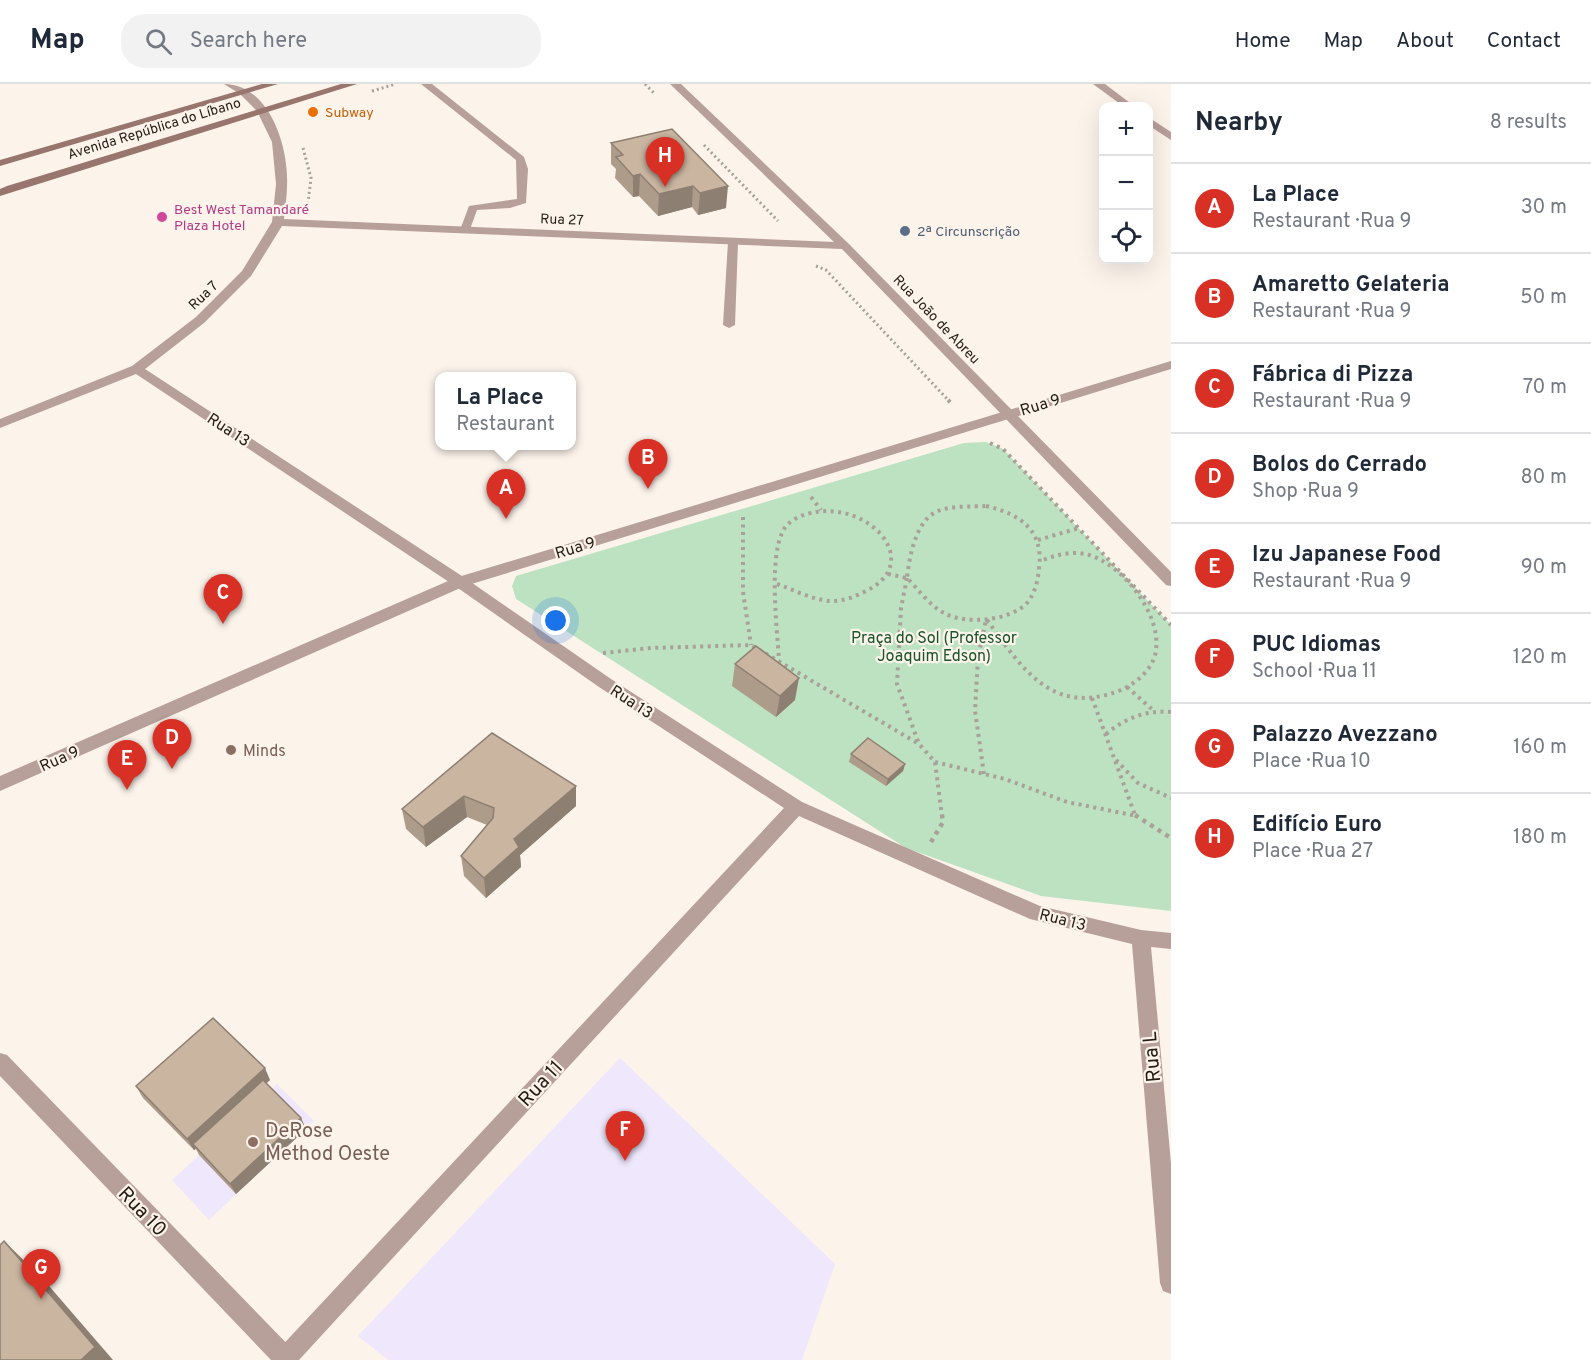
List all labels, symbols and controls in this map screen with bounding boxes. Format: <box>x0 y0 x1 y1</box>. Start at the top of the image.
search box <box>121 14 541 68</box>
text: Map <box>30 23 85 59</box>
icon: search <box>142 25 175 58</box>
text: Search here <box>190 28 307 55</box>
text: Home <box>1235 28 1291 55</box>
text: Map <box>1324 28 1363 55</box>
text: About <box>1396 28 1454 55</box>
text: Contact <box>1487 28 1561 55</box>
street label: Avenida República do Líbano <box>66 95 243 164</box>
map controls <box>1099 102 1153 264</box>
button: + <box>1099 102 1153 156</box>
marker: Subway <box>306 105 320 119</box>
place label: Subway <box>325 105 374 122</box>
text: Nearby <box>1195 107 1283 140</box>
text: 8 results <box>1490 110 1567 136</box>
pin: H <box>646 138 684 187</box>
button: − <box>1099 156 1153 210</box>
text: La Place <box>1252 182 1339 209</box>
text: A <box>1207 195 1222 221</box>
text: 30 m <box>1521 195 1567 221</box>
place label: Best West Tamandaré Plaza Hotel <box>174 202 309 235</box>
text: Restaurant · Rua 9 <box>1252 209 1411 235</box>
marker: Best West Tamandaré Plaza Hotel <box>155 210 169 224</box>
button: locate <box>1099 210 1153 264</box>
street label: Rua 27 <box>540 211 584 230</box>
marker: 2ª Circunscrição <box>898 224 912 238</box>
place label: 2ª Circunscrição <box>917 224 1020 241</box>
street label: Rua João de Abreu <box>889 272 983 368</box>
text: Amaretto Gelateria <box>1252 272 1449 299</box>
street label: Rua 7 <box>186 278 222 314</box>
text: B <box>1208 285 1221 311</box>
text: 50 m <box>1520 285 1567 311</box>
text: Restaurant · Rua 9 <box>1252 299 1411 325</box>
text: Fábrica di Pizza <box>1252 362 1413 389</box>
popup <box>435 372 576 450</box>
text: C <box>1208 375 1221 401</box>
text: 70 m <box>1523 375 1567 401</box>
text: La Place <box>456 385 543 412</box>
text: Restaurant · Rua 9 <box>1252 389 1411 415</box>
street label: Rua 9 <box>1018 390 1063 422</box>
street label: Rua 13 <box>203 409 253 452</box>
text: Restaurant <box>456 412 555 438</box>
pin: B <box>628 440 668 489</box>
text: Bolos do Cerrado <box>1252 452 1427 479</box>
text: D <box>1207 465 1222 491</box>
text: 80 m <box>1521 465 1567 491</box>
pin: A <box>486 470 526 519</box>
text: Shop · Rua 9 <box>1252 479 1359 505</box>
street label: Rua 9 <box>553 533 598 565</box>
text: Izu Japanese Food <box>1252 542 1441 569</box>
text: E <box>1208 555 1221 581</box>
text: 90 m <box>1521 555 1567 581</box>
text: Restaurant · Rua 9 <box>1252 569 1411 595</box>
pin: C <box>204 574 242 624</box>
your location <box>541 606 570 635</box>
park label: Praça do Sol (Professor Joaquim Edson) <box>851 629 1017 667</box>
text: PUC Idiomas <box>1252 632 1381 659</box>
text: F <box>1209 645 1220 671</box>
text: 120 m <box>1513 645 1567 671</box>
text: School · Rua 11 <box>1252 659 1377 685</box>
street label: Rua 13 <box>606 681 656 724</box>
pin: D <box>152 720 192 769</box>
text: Palazzo Avezzano <box>1252 722 1438 749</box>
text: G <box>1208 735 1221 761</box>
text: 160 m <box>1513 735 1567 761</box>
pin: E <box>108 740 146 790</box>
street label: Rua 9 <box>37 742 83 777</box>
place label: Minds <box>243 742 286 762</box>
marker: Minds <box>224 743 238 757</box>
text: Place · Rua 10 <box>1252 749 1371 775</box>
text: Edifício Euro <box>1252 812 1382 839</box>
text: H <box>1207 825 1222 851</box>
text: 180 m <box>1513 825 1567 851</box>
text: Place · Rua 27 <box>1252 839 1373 865</box>
street label: Rua 13 <box>1037 906 1088 936</box>
street label: Rua L <box>1138 1030 1168 1083</box>
street label: Rua 11 <box>513 1056 570 1113</box>
pin: F <box>606 1112 644 1161</box>
place label: DeRose Method Oeste <box>265 1119 390 1168</box>
marker: DeRose Method Oeste <box>246 1135 260 1149</box>
street label: Rua 10 <box>111 1182 172 1243</box>
pin: G <box>22 1250 60 1299</box>

